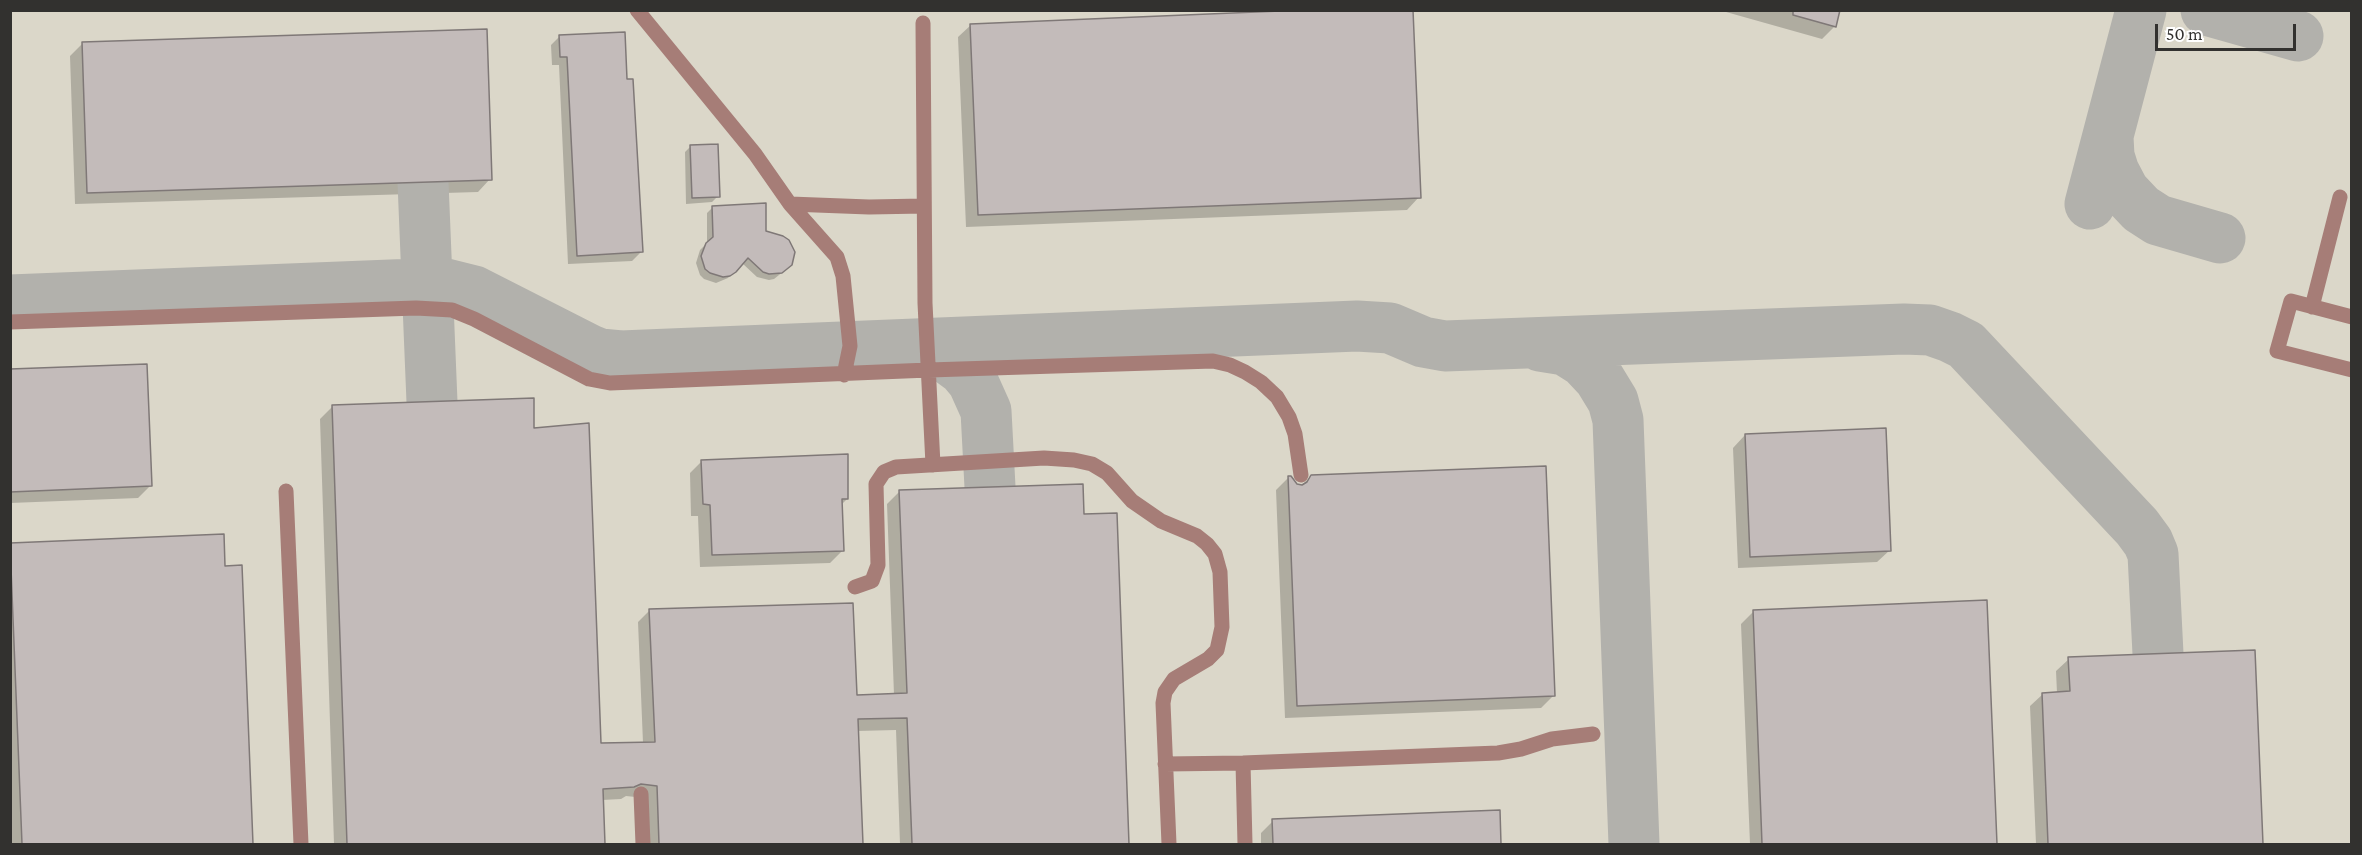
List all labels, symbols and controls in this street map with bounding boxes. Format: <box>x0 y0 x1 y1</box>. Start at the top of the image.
scale bar <box>2158 12 2299 50</box>
text: 50 m <box>2166 24 2203 44</box>

